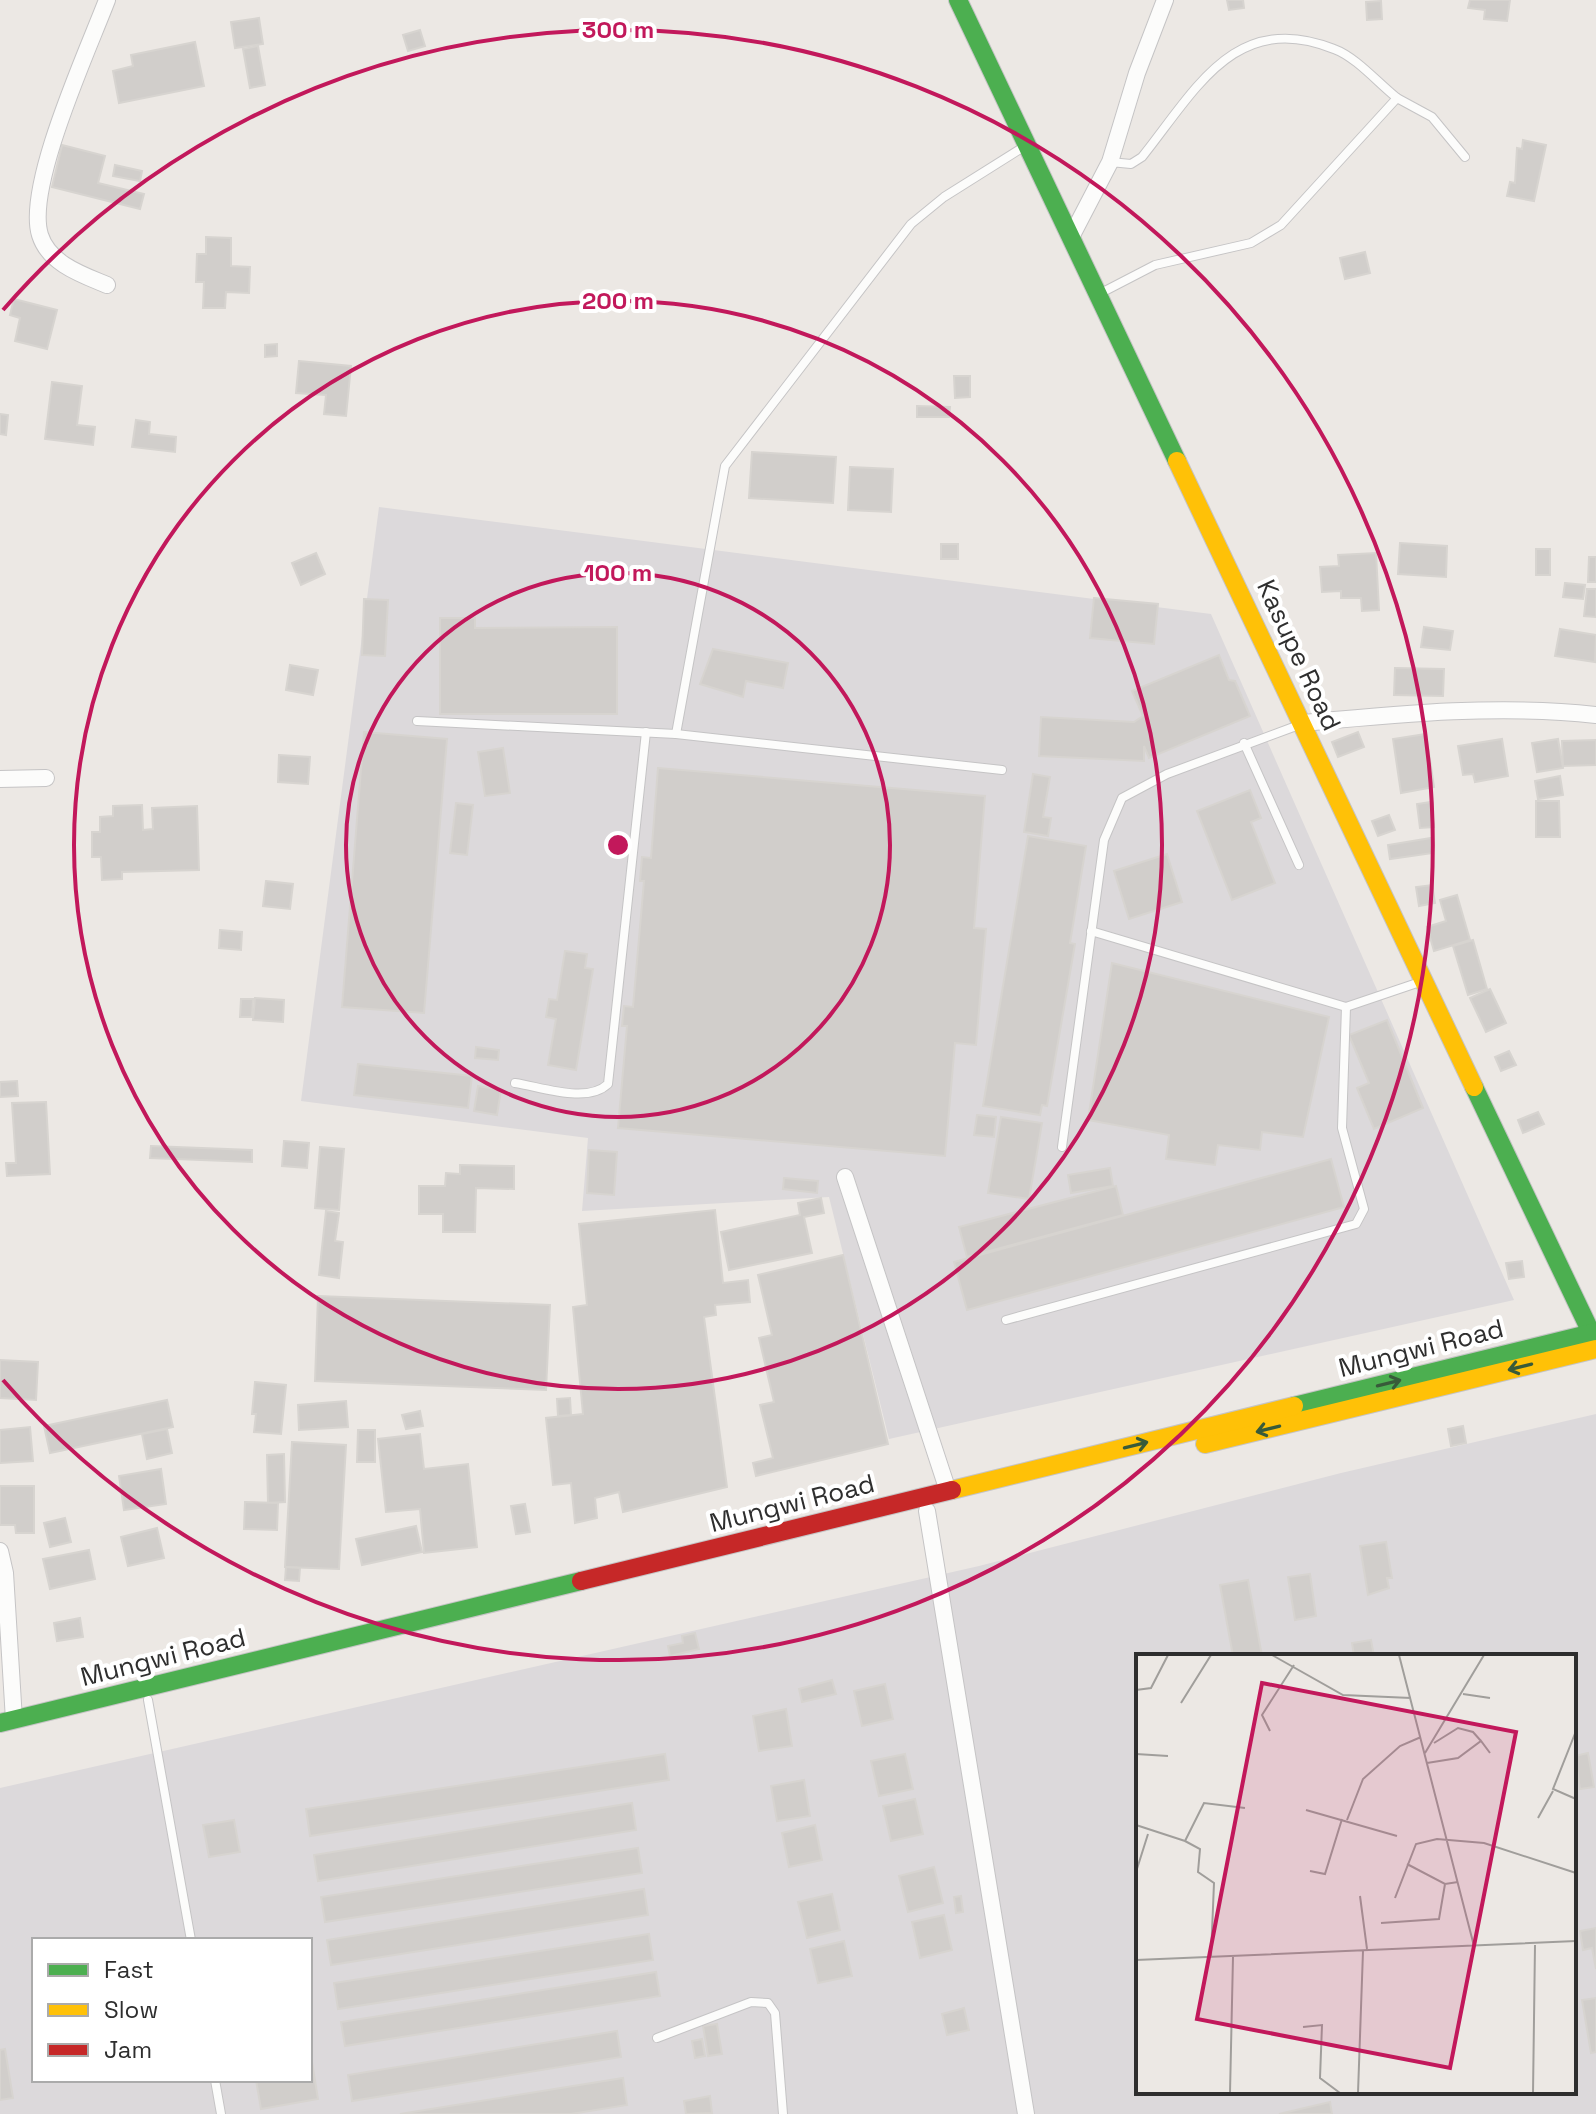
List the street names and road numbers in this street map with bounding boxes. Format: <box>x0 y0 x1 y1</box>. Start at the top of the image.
street label: Kasupe Road <box>1249 574 1349 736</box>
street label: Mungwi Road <box>1335 1311 1507 1385</box>
street label: Mungwi Road <box>706 1466 878 1540</box>
street label: Mungwi Road <box>77 1620 249 1694</box>

